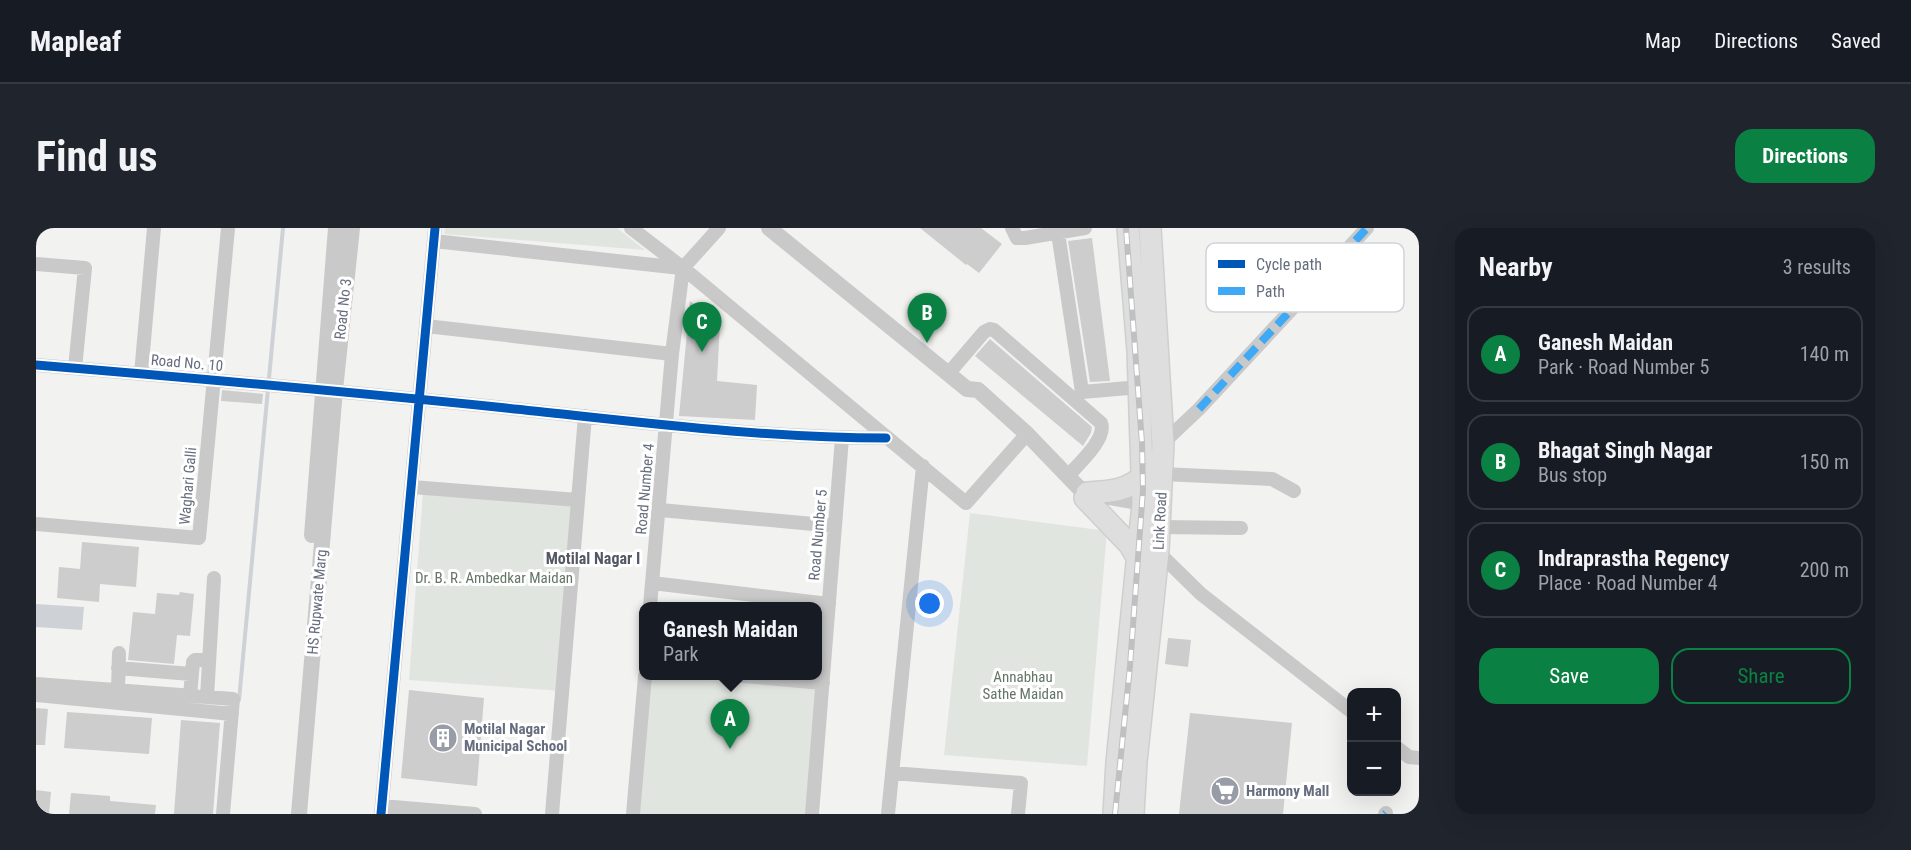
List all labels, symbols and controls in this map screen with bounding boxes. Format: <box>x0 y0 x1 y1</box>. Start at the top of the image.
text: Mapleaf <box>30 25 121 58</box>
text: Map <box>1645 29 1681 53</box>
text: Directions <box>1714 29 1798 53</box>
text: Saved <box>1831 29 1881 53</box>
button: Directions <box>1735 129 1875 183</box>
text: Find us <box>36 132 157 181</box>
legend <box>1206 243 1404 312</box>
text: Nearby <box>1479 252 1553 282</box>
text: Cycle path <box>1256 255 1322 274</box>
text: 3 results <box>1783 255 1851 279</box>
street label: Road No 3 <box>331 278 355 340</box>
text: Path <box>1256 282 1285 301</box>
pin: B <box>908 294 946 343</box>
pin: C <box>682 302 722 352</box>
text: Ganesh Maidan <box>1538 330 1673 355</box>
text: A <box>1495 342 1506 366</box>
text: 140 m <box>1800 342 1849 366</box>
street label: Road No. 10 <box>150 351 224 375</box>
text: Park · Road Number 5 <box>1538 355 1709 379</box>
text: Bhagat Singh Nagar <box>1538 438 1713 463</box>
street label: Road Number 4 <box>632 443 658 535</box>
street label: Waghari Galli <box>176 446 200 526</box>
text: B <box>1495 450 1506 474</box>
text: 150 m <box>1800 450 1849 474</box>
text: Bus stop <box>1538 463 1607 487</box>
street label: Road Number 5 <box>805 489 831 581</box>
street label: Link Road <box>1149 491 1171 551</box>
text: Indraprastha Regency <box>1538 546 1729 571</box>
street label: HS Rupwate Marg <box>303 549 331 655</box>
district label: Motilal Nagar I <box>546 549 640 568</box>
text: C <box>1495 558 1506 582</box>
text: 200 m <box>1800 558 1849 582</box>
park label: Dr. B. R. Ambedkar Maidan <box>415 569 573 587</box>
text: Place · Road Number 4 <box>1538 571 1718 595</box>
your location <box>915 589 944 618</box>
popup <box>639 602 822 680</box>
text: Ganesh Maidan <box>663 617 798 642</box>
text: Park <box>663 642 699 666</box>
button: Save <box>1479 648 1659 704</box>
button: Share <box>1671 648 1851 704</box>
park label: Annabhau Sathe Maidan <box>983 668 1063 703</box>
map controls <box>1347 688 1401 796</box>
button: + <box>1347 688 1401 742</box>
pin: A <box>710 700 750 749</box>
place label: Motilal Nagar Municipal School <box>464 720 567 755</box>
building icon: Motilal Nagar Municipal School <box>427 722 459 754</box>
button: − <box>1347 742 1401 796</box>
supermarket icon: Harmony Mall <box>1209 775 1241 807</box>
place label: Harmony Mall <box>1246 782 1329 800</box>

